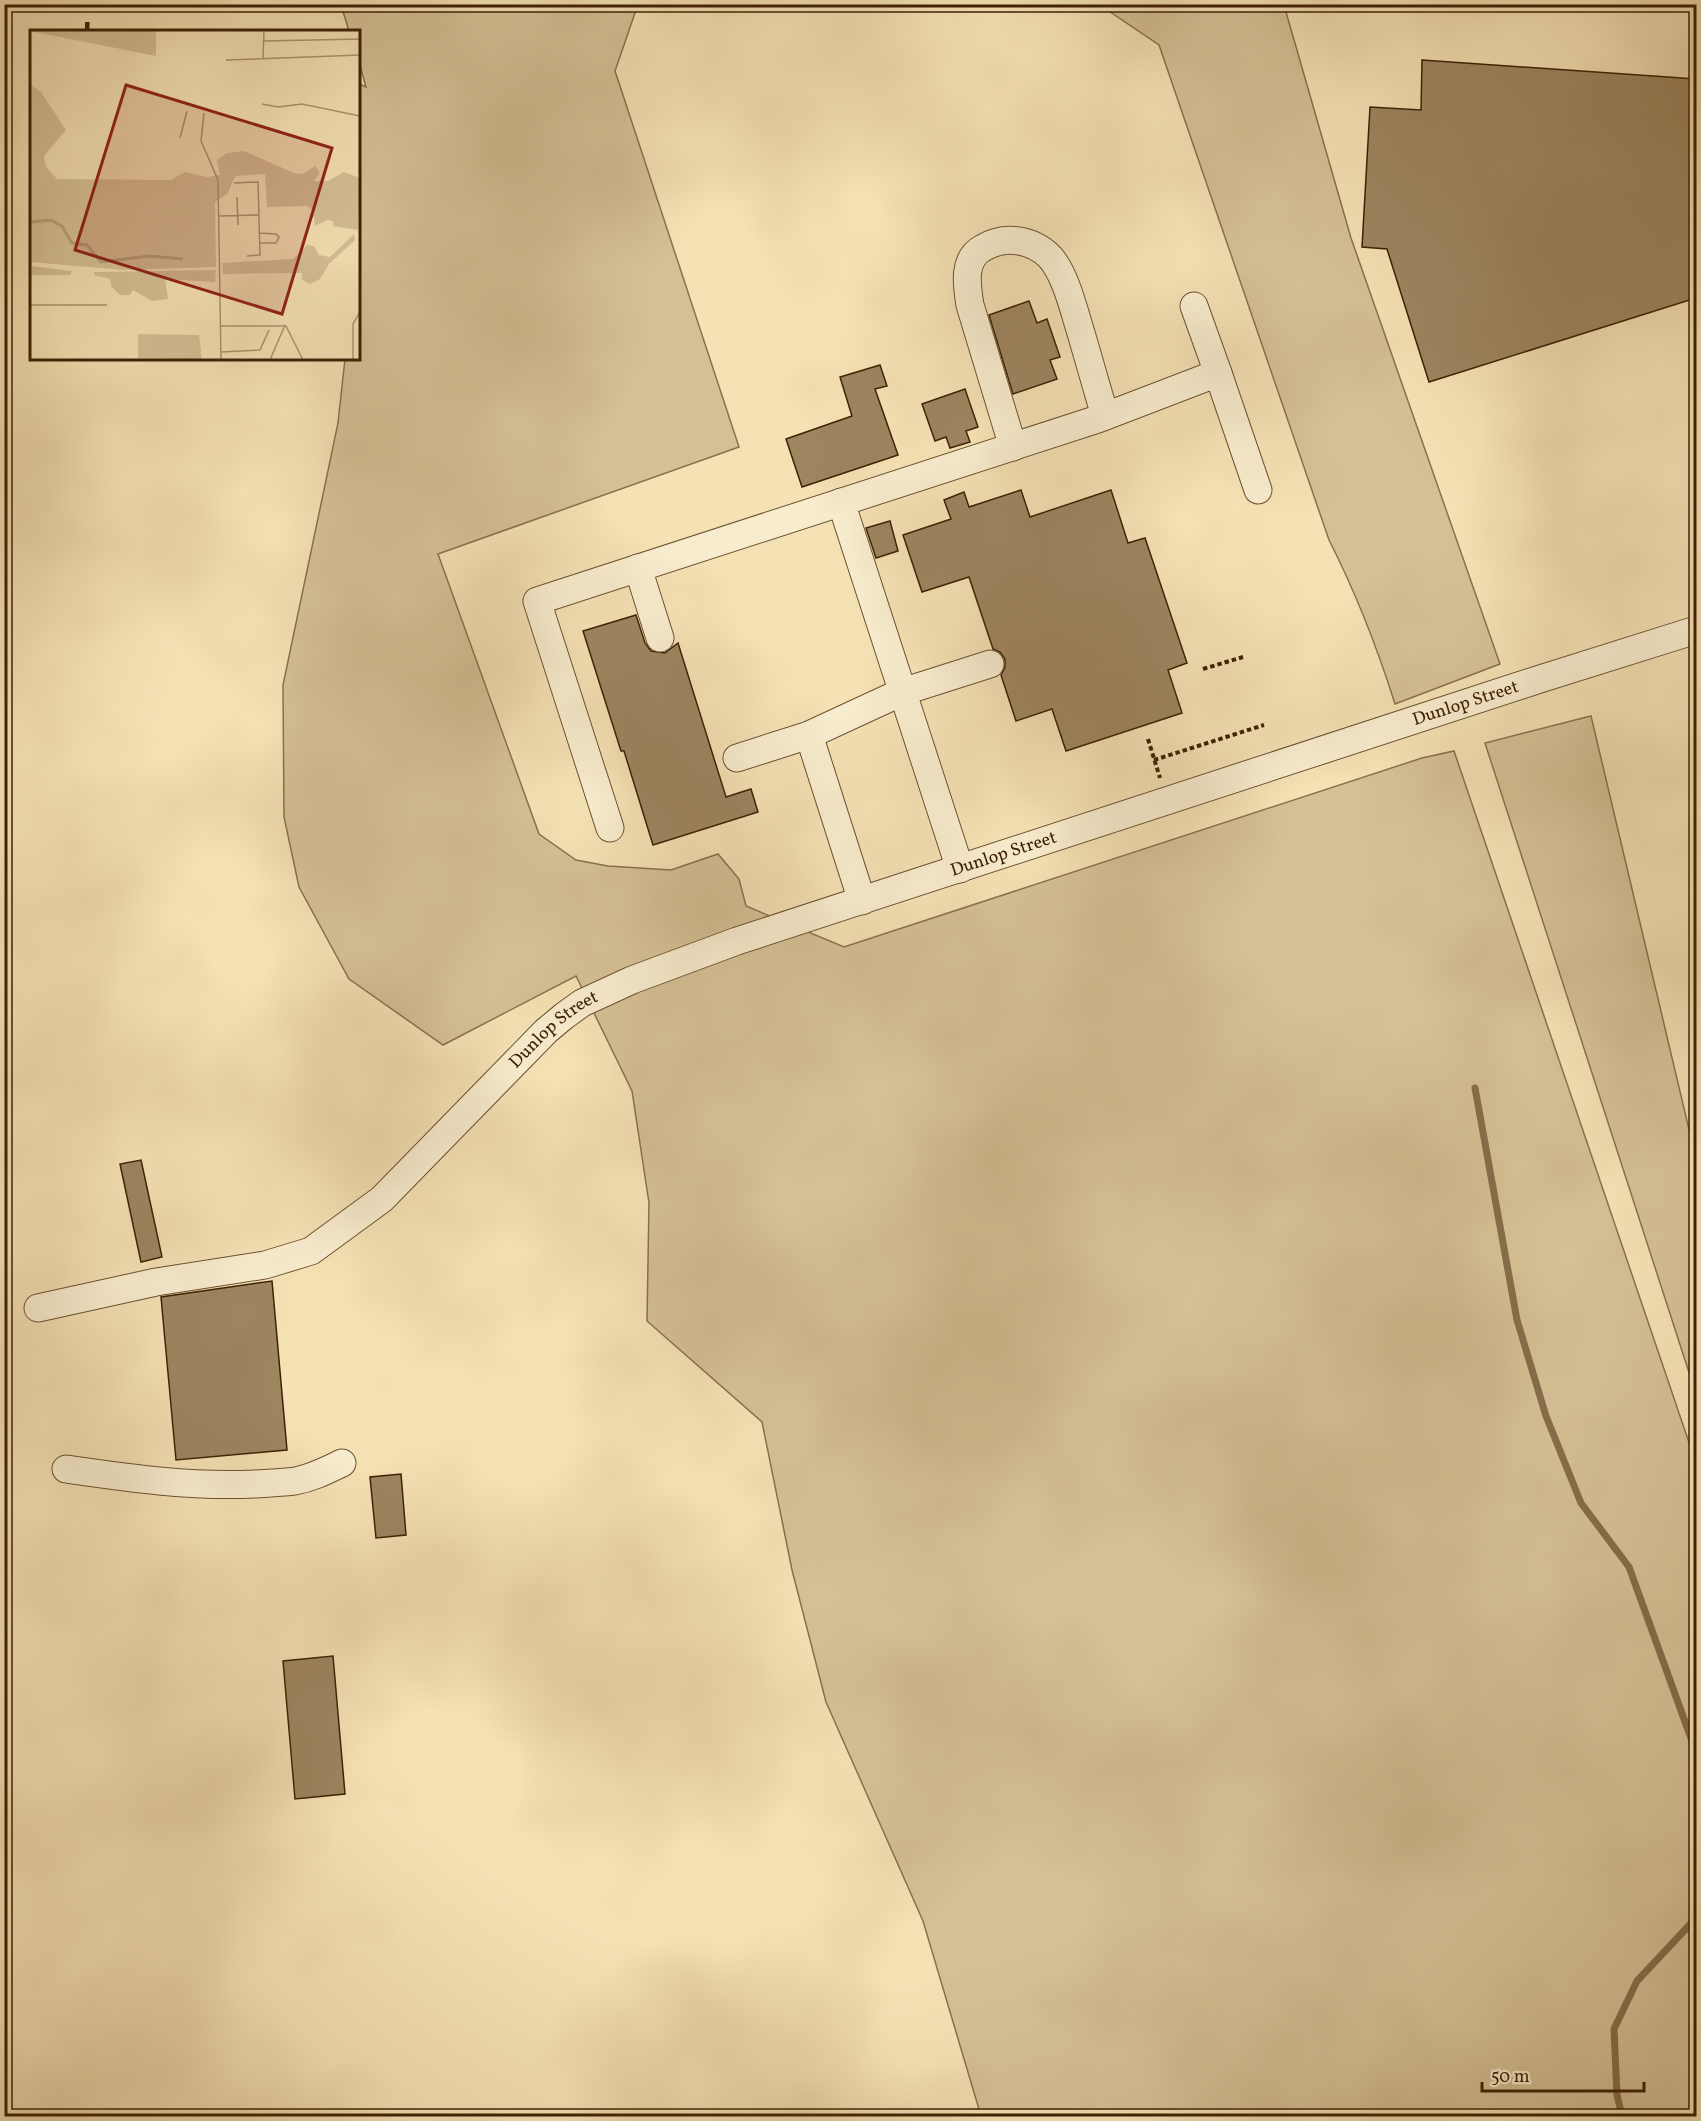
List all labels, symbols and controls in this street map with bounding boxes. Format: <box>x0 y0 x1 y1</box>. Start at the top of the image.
inset map <box>30 30 360 360</box>
street label: Dunlop Street <box>1409 674 1522 732</box>
street label: Dunlop Street <box>947 825 1060 883</box>
street label: Dunlop Street <box>503 985 602 1074</box>
scale bar <box>1482 2055 1644 2093</box>
text: 50 m <box>1491 2065 1530 2090</box>

